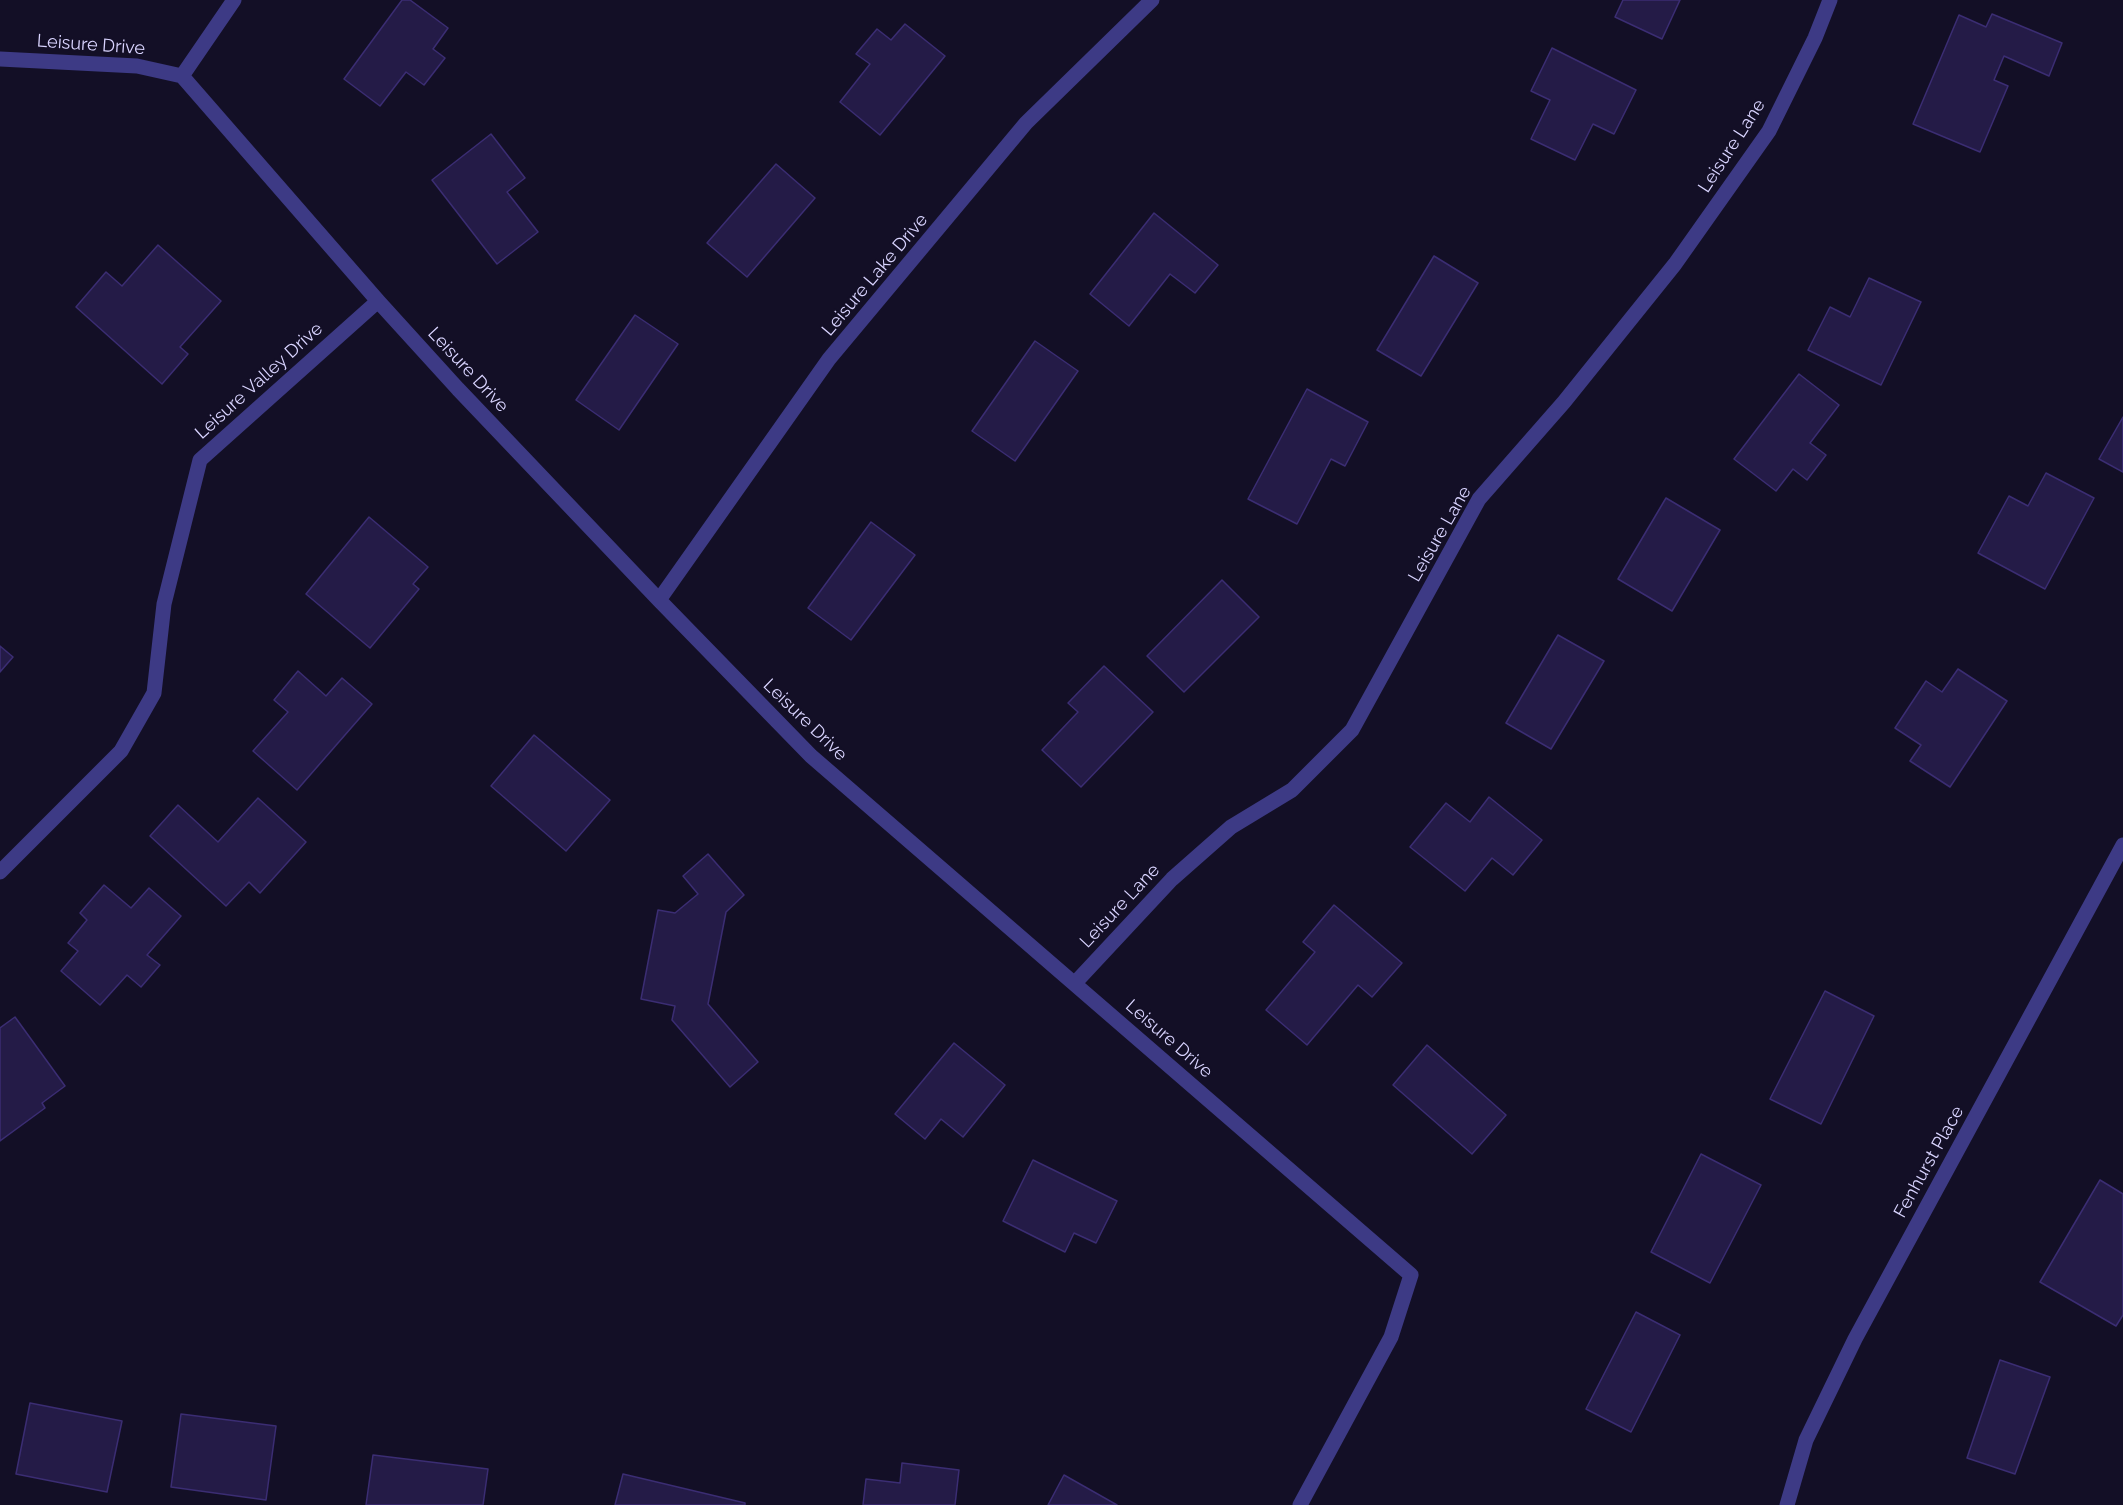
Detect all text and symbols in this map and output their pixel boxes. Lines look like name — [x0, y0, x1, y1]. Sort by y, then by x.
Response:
street label: Leisure Drive — [36, 30, 146, 60]
street label: Leisure Lane — [1694, 95, 1770, 197]
street label: Leisure Lake Drive — [818, 210, 932, 340]
street label: Leisure Valley Drive — [191, 318, 327, 444]
street label: Leisure Drive — [423, 323, 513, 417]
street label: Leisure Lane — [1404, 482, 1476, 586]
street label: Leisure Drive — [759, 675, 851, 765]
street label: Leisure Lane — [1076, 860, 1164, 952]
street label: Leisure Drive — [1121, 995, 1217, 1083]
street label: Fenhurst Place — [1889, 1102, 1969, 1222]

